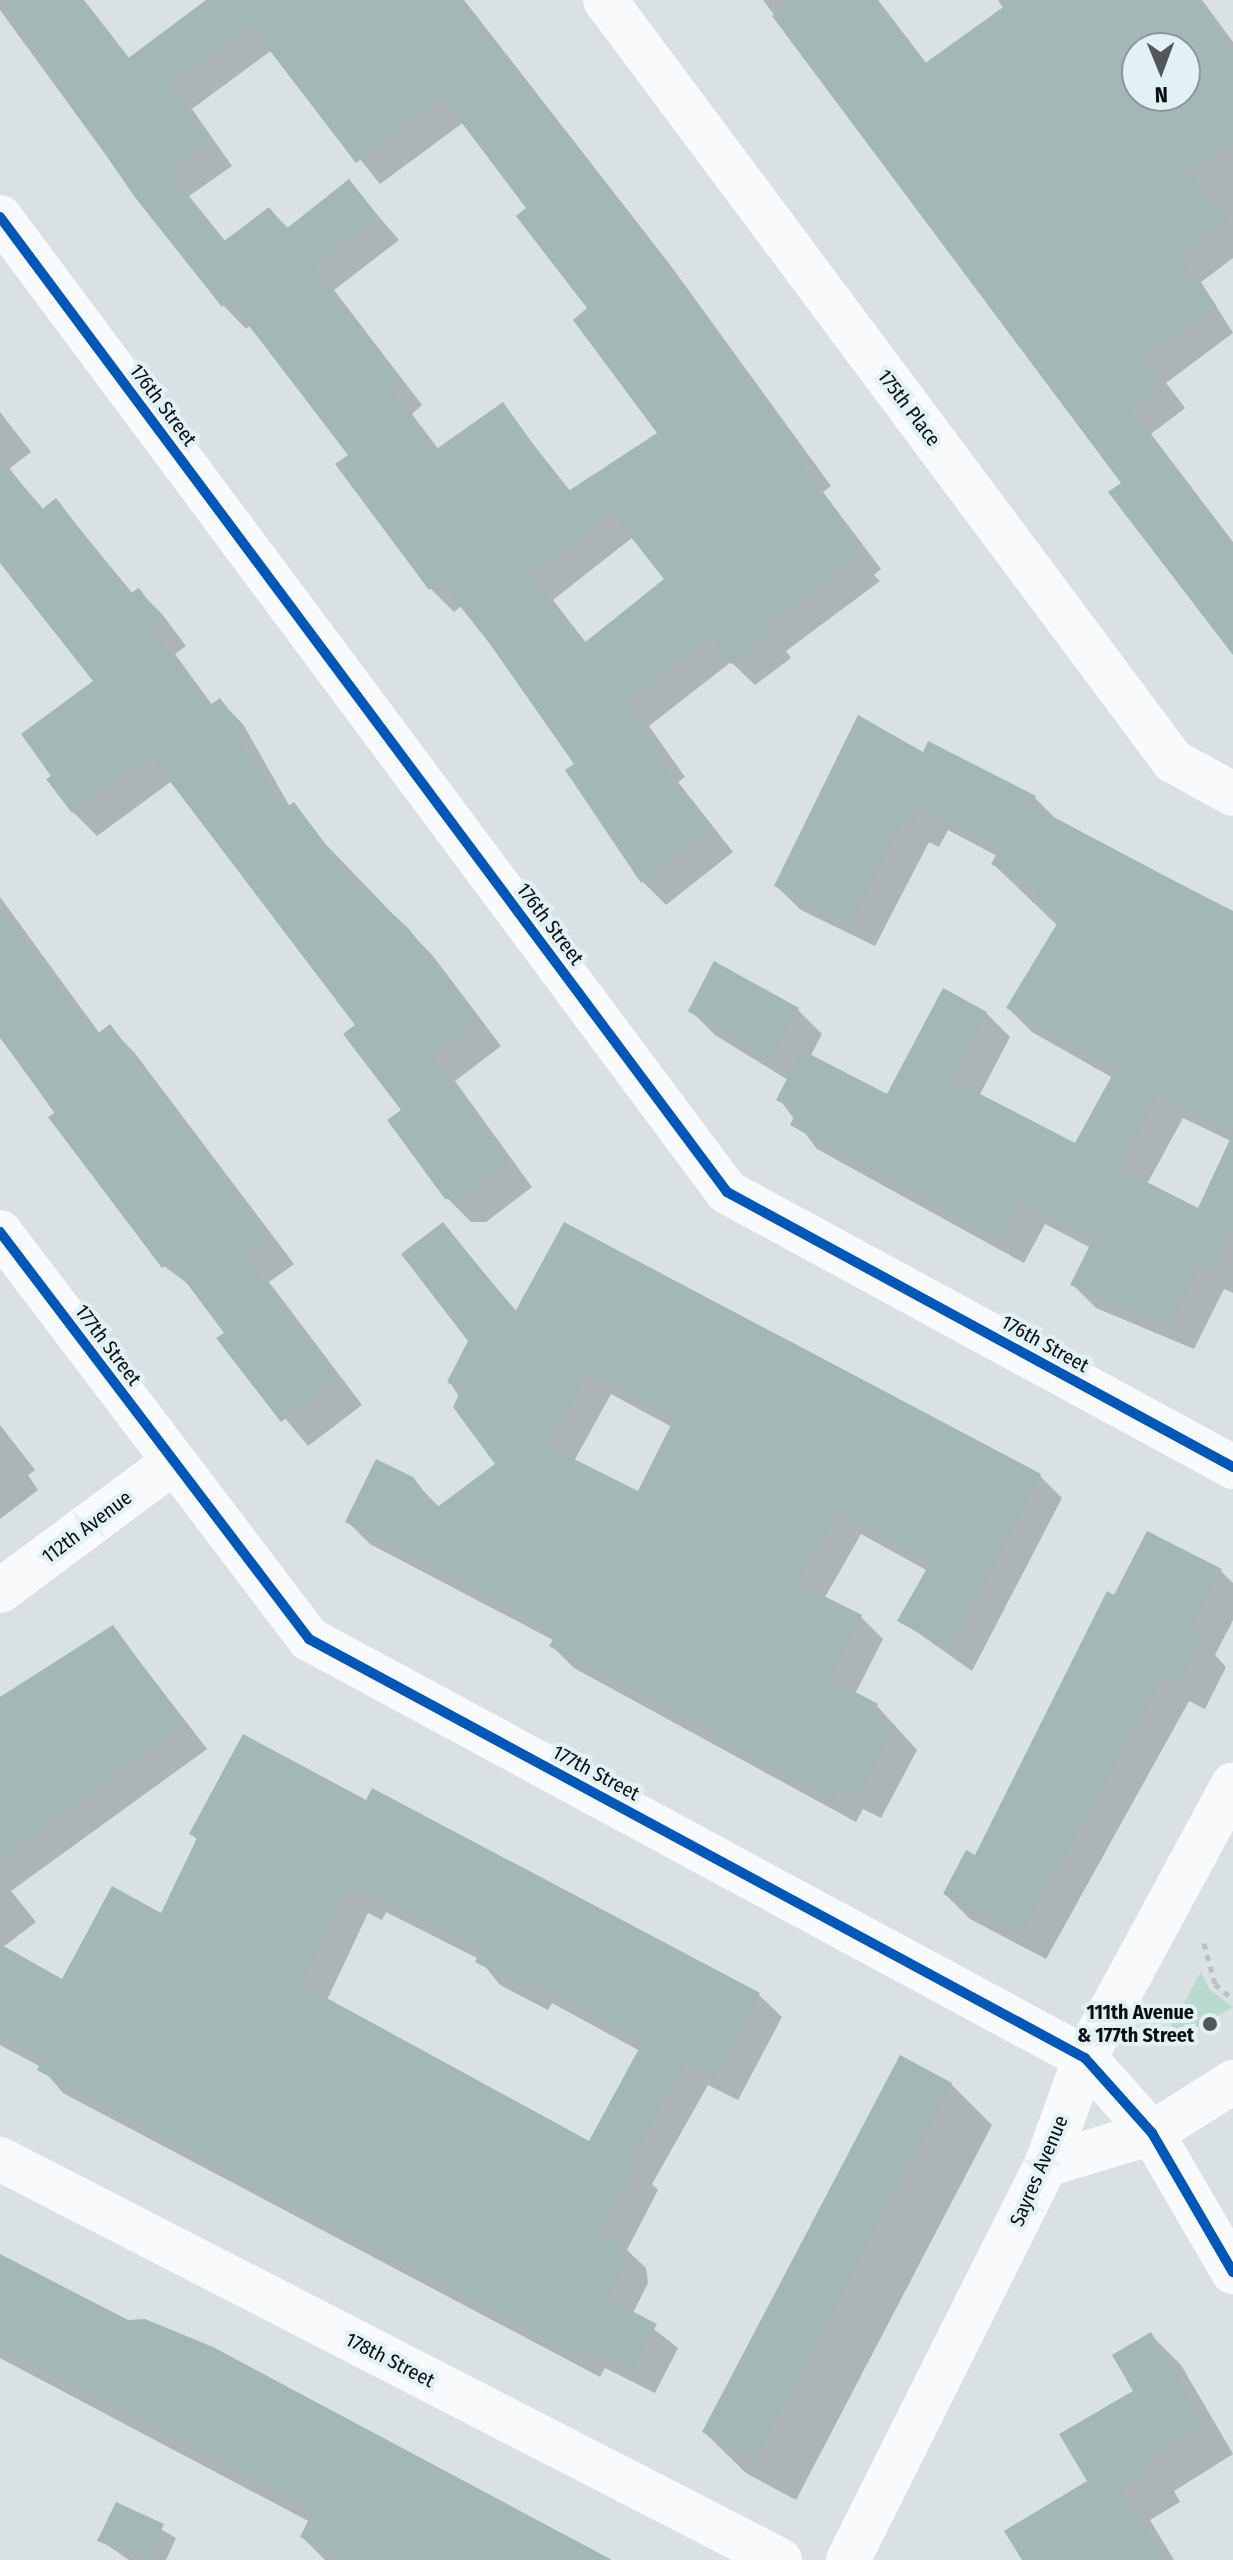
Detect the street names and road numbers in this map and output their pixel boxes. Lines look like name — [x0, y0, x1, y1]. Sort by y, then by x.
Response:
street label: 176th Street — [124, 359, 202, 451]
street label: 175th Place — [872, 365, 946, 451]
street label: 176th Street — [511, 878, 589, 970]
street label: 177th Street — [70, 1300, 146, 1390]
street label: 176th Street — [997, 1310, 1093, 1378]
street label: 112th Avenue — [37, 1486, 137, 1568]
street label: 177th Street — [548, 1740, 644, 1806]
street label: Sayres Avenue — [1005, 2112, 1073, 2230]
street label: 178th Street — [342, 2327, 438, 2393]

